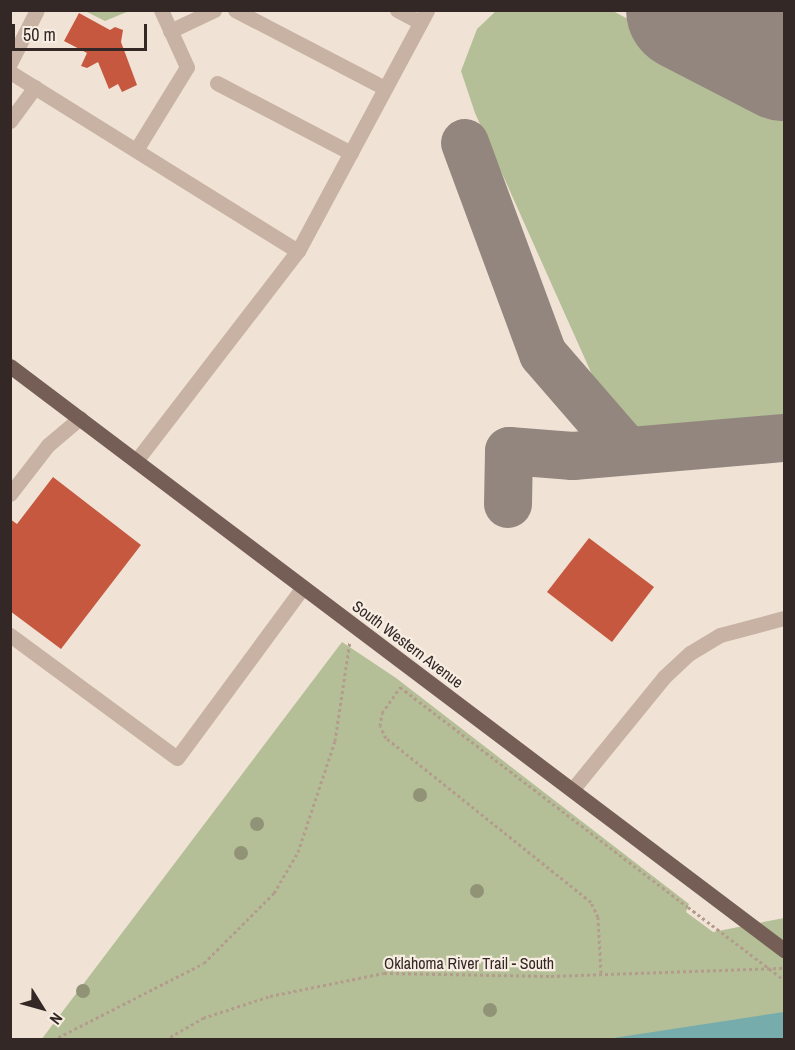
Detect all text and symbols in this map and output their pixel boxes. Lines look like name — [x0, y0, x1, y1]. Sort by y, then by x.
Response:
scale bar — [15, 12, 150, 50]
text: 50 m — [23, 22, 56, 47]
street label: South Western Avenue — [349, 596, 467, 692]
street label: Oklahoma River Trail - South — [384, 953, 554, 973]
north arrow — [12, 978, 72, 1038]
text: N — [45, 1008, 68, 1029]

